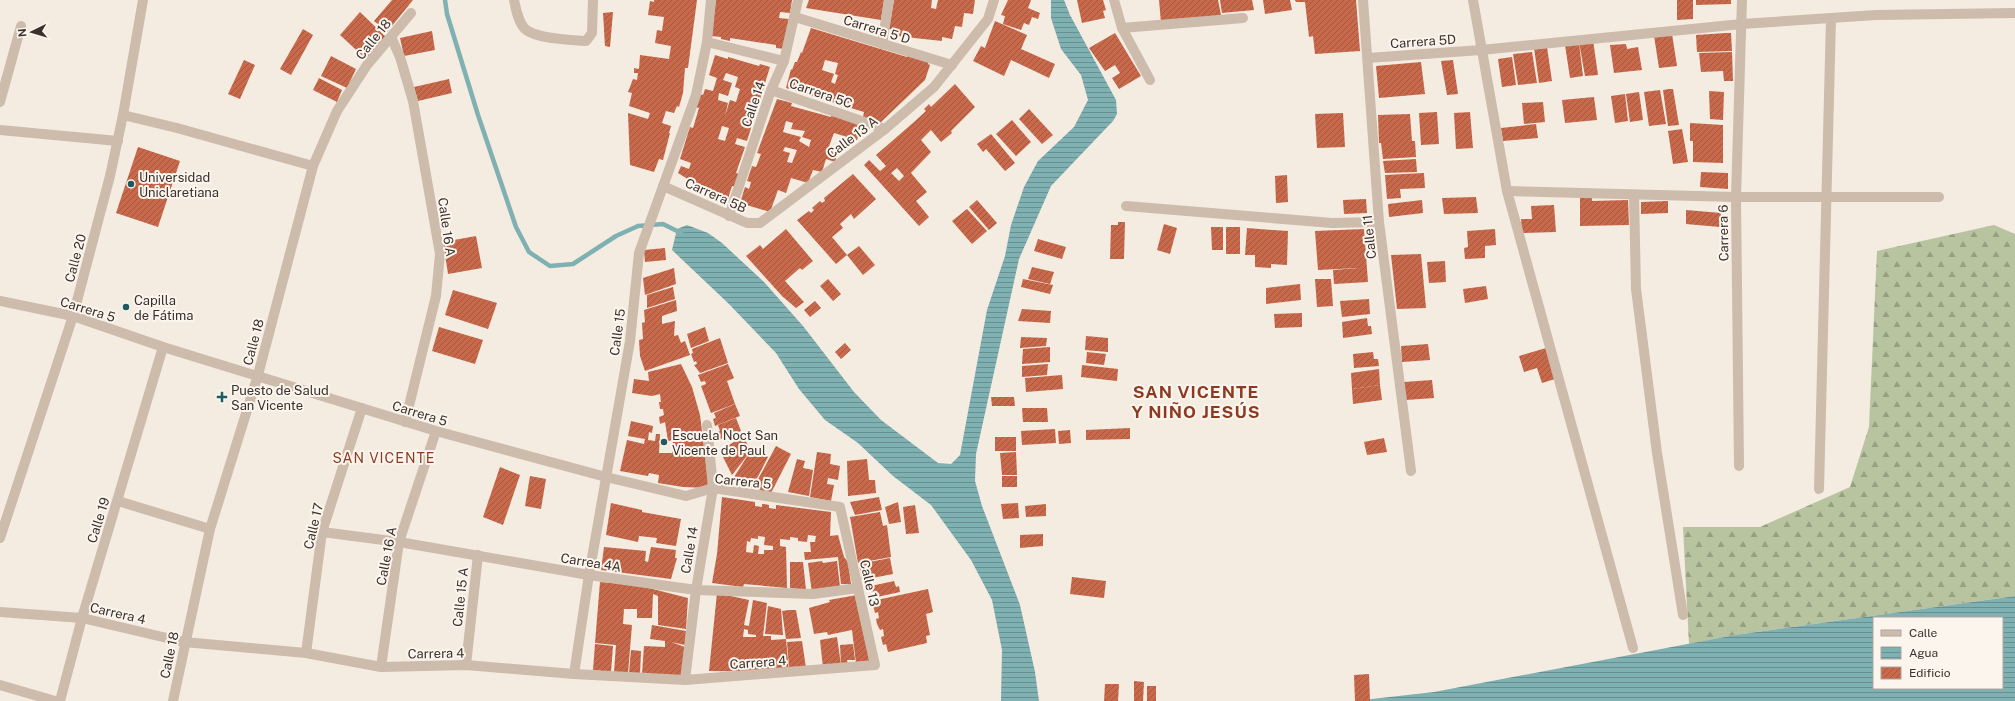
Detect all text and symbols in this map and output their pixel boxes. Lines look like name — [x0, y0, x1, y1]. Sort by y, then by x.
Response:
north arrow — [12, 12, 52, 52]
street label: Carrera 5 D — [842, 12, 912, 47]
street label: Calle 18 — [353, 16, 394, 63]
text: N — [16, 28, 28, 38]
street label: Carrera 5D — [1390, 32, 1456, 51]
street label: Carrera 5C — [787, 76, 855, 111]
street label: Calle 14 — [739, 79, 768, 129]
street label: Calle 13 A — [824, 113, 881, 161]
place label: Universidad Uniclaretiana — [139, 170, 219, 200]
street label: Carrera 5B — [683, 175, 749, 216]
marker: Universidad Uniclaretiana — [126, 179, 136, 189]
street label: Calle 16 A — [435, 197, 458, 258]
street label: Carrera 6 — [1716, 204, 1731, 262]
street label: Calle 11 — [1360, 214, 1379, 260]
street label: Calle 20 — [62, 232, 89, 284]
place label: Capilla de Fátima — [134, 293, 193, 323]
street label: Carrera 5 — [58, 294, 117, 325]
marker: Capilla de Fátima — [121, 302, 131, 312]
street label: Calle 15 — [607, 308, 628, 357]
street label: Calle 18 — [240, 317, 267, 367]
district label: SAN VICENTE Y NIÑO JESÚS — [1132, 382, 1260, 422]
place label: Puesto de Salud San Vicente — [231, 383, 329, 413]
marker: Puesto de Salud San Vicente — [216, 391, 228, 403]
street label: Carrera 5 — [390, 398, 449, 429]
place label: Escuela Noct San Vicente de Paul — [672, 428, 778, 458]
marker: Escuela Noct San Vicente de Paul — [659, 437, 669, 447]
district label: SAN VICENTE — [332, 450, 436, 466]
street label: Carrera 5 — [714, 471, 772, 492]
street label: Calle 19 — [84, 495, 113, 545]
street label: Calle 17 — [301, 501, 326, 551]
street label: Calle 16 A — [373, 525, 400, 587]
street label: Calle 14 — [678, 525, 701, 575]
street label: Carrea 4A — [560, 550, 622, 575]
street label: Calle 13 — [857, 558, 882, 608]
street label: Calle 15 A — [450, 567, 471, 628]
street label: Carrera 4 — [89, 600, 147, 627]
legend — [1873, 617, 2003, 689]
text: Calle — [1909, 626, 1938, 640]
street label: Calle 18 — [157, 630, 182, 680]
street label: Carrera 4 — [407, 646, 465, 661]
text: Agua — [1909, 646, 1938, 660]
street label: Carrera 4 — [729, 653, 787, 672]
text: Edificio — [1909, 666, 1951, 680]

